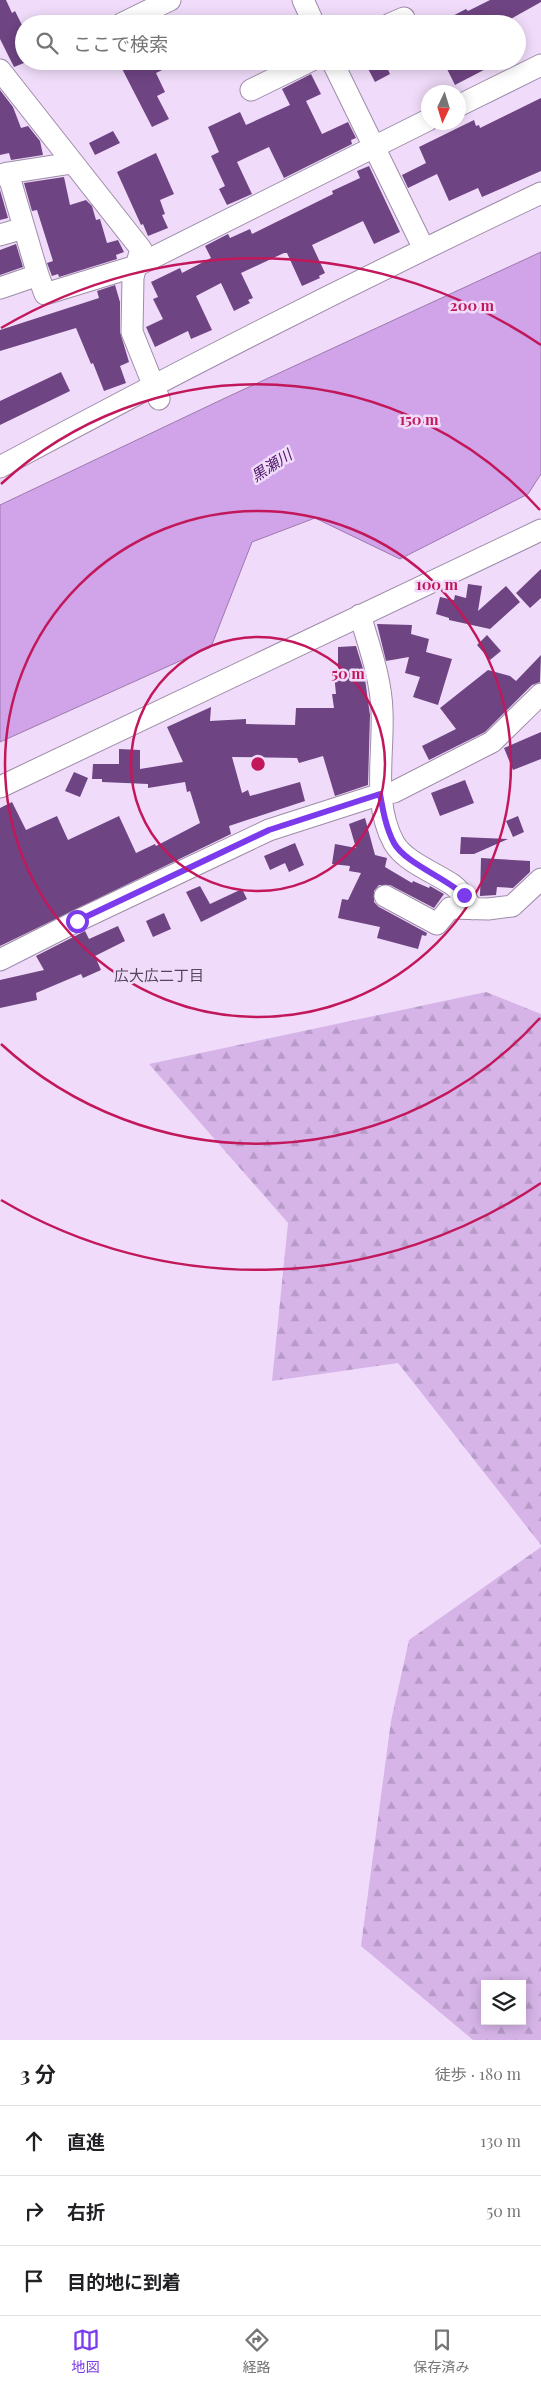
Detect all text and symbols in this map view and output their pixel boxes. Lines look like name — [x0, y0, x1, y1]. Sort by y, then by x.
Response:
search box — [15, 15, 526, 70]
icon: search — [33, 29, 61, 57]
text: ここで検索 — [73, 30, 168, 56]
north arrow — [421, 85, 466, 130]
text: 200 m — [450, 295, 495, 315]
text: 150 m — [399, 409, 439, 429]
water label: 黒瀬川 — [247, 443, 297, 486]
text: 100 m — [416, 574, 459, 594]
text: 50 m — [331, 663, 365, 683]
centre of rings — [249, 755, 267, 773]
route end — [453, 884, 476, 907]
route start — [66, 910, 89, 933]
district label: 広大広二丁目 — [114, 965, 204, 985]
map controls — [481, 1980, 526, 2025]
button: layers — [481, 1980, 526, 2025]
text: 3 分 — [20, 2059, 56, 2087]
text: 徒歩 · 180 m — [435, 2063, 521, 2084]
icon: ahead — [20, 2127, 48, 2155]
text: 直進 — [67, 2128, 105, 2154]
text: 130 m — [480, 2130, 521, 2151]
icon: right — [20, 2197, 48, 2225]
text: 右折 — [67, 2198, 105, 2224]
text: 50 m — [487, 2200, 521, 2221]
icon: arrive — [20, 2267, 48, 2295]
text: 目的地に到着 — [67, 2268, 181, 2294]
tab: 地図 — [72, 2326, 100, 2376]
tab: 経路 — [243, 2326, 271, 2376]
tab: 保存済み — [414, 2326, 470, 2376]

